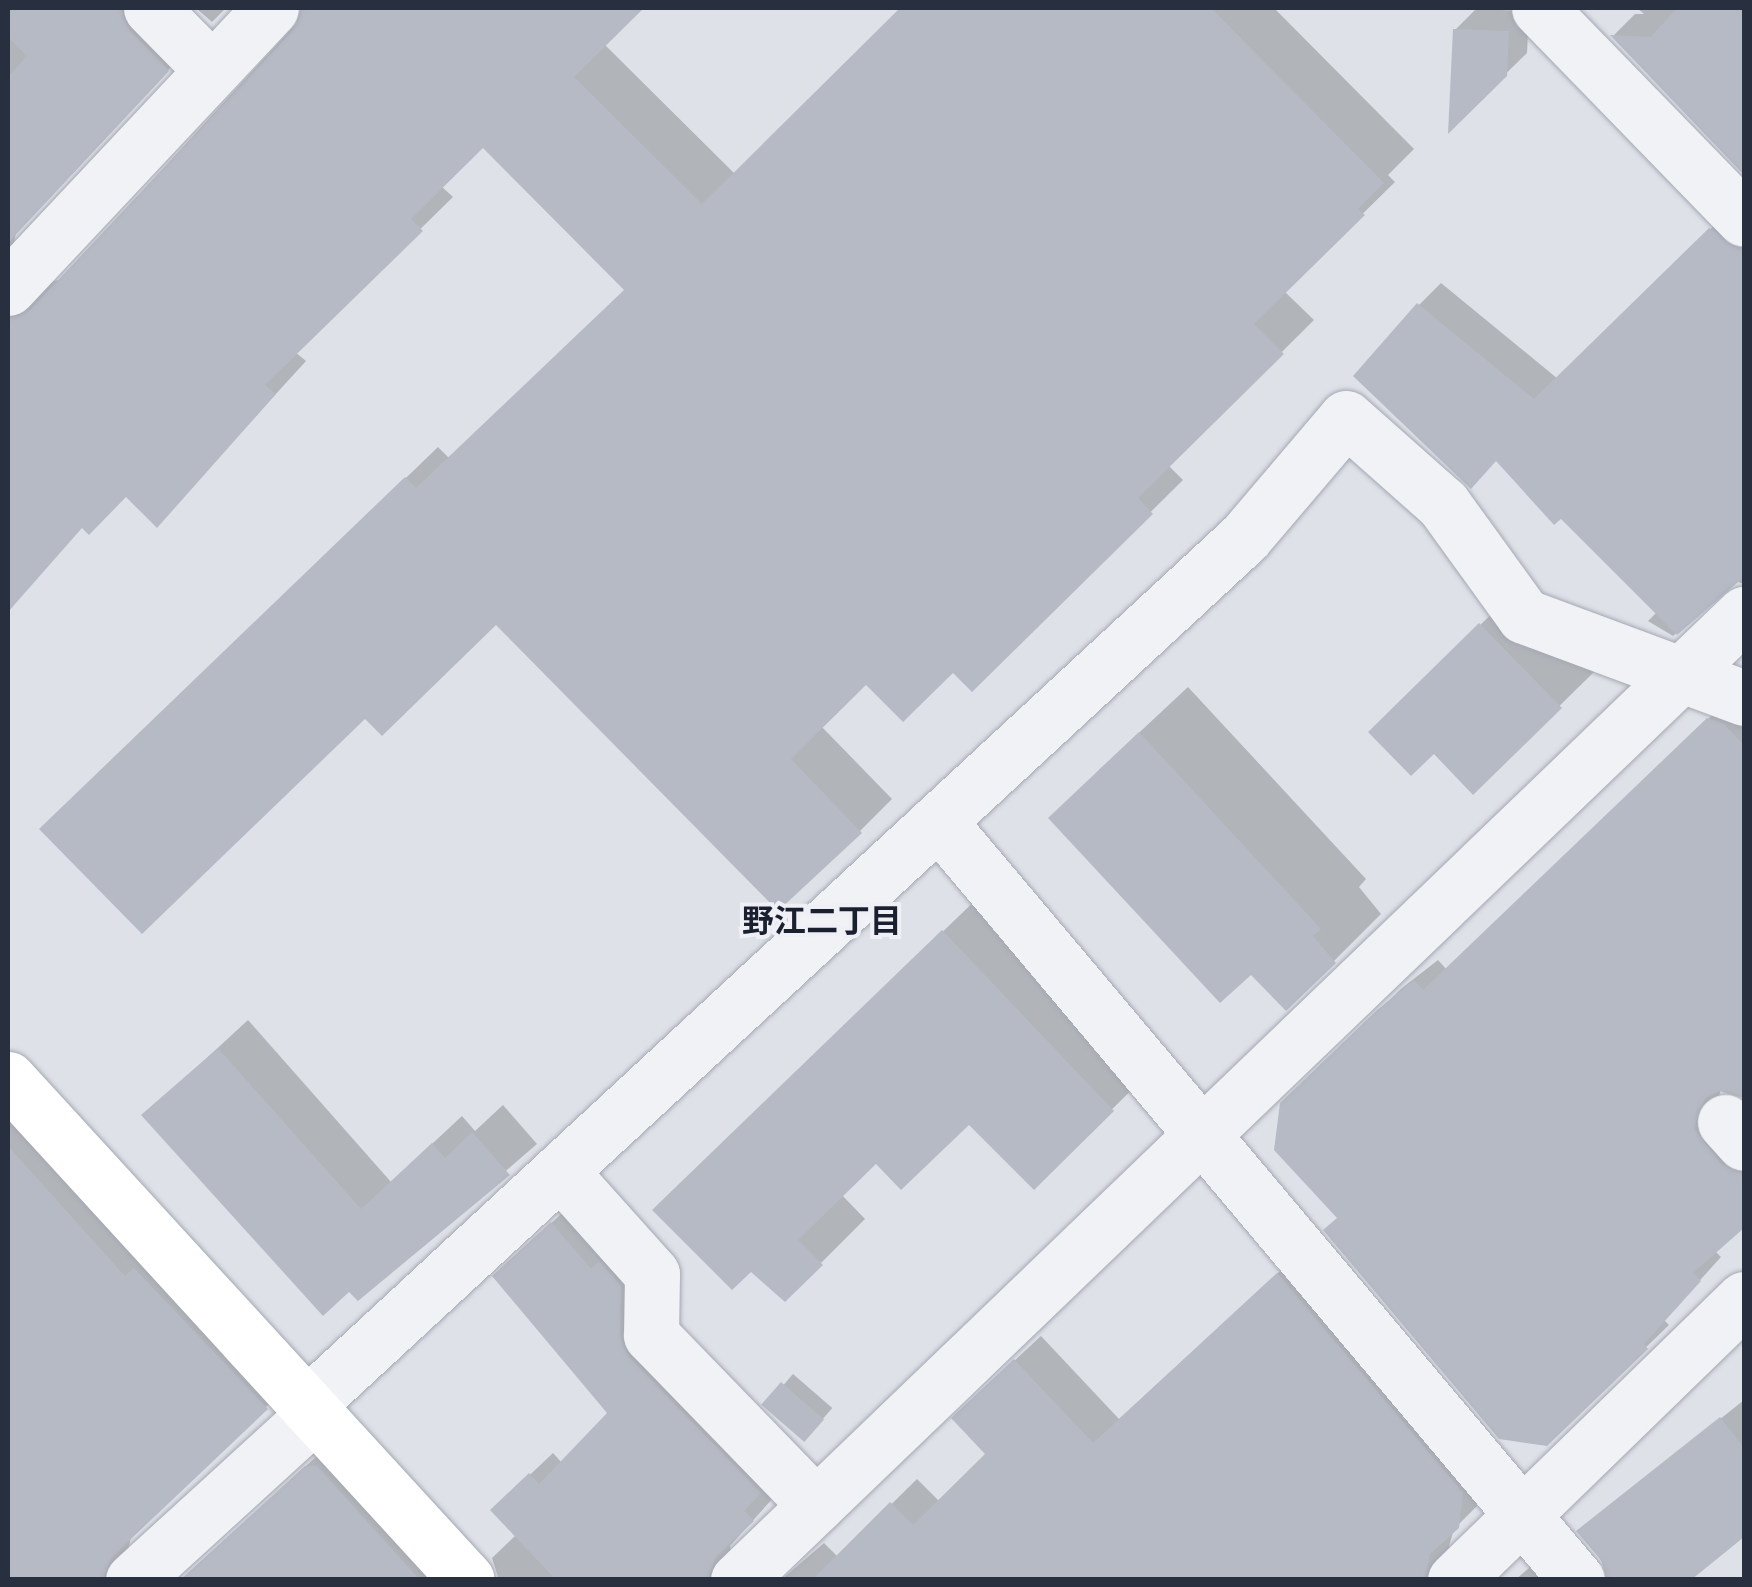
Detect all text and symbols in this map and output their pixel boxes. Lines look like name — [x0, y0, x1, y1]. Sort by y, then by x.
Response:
district label: 野江二丁目 — [742, 902, 902, 940]

